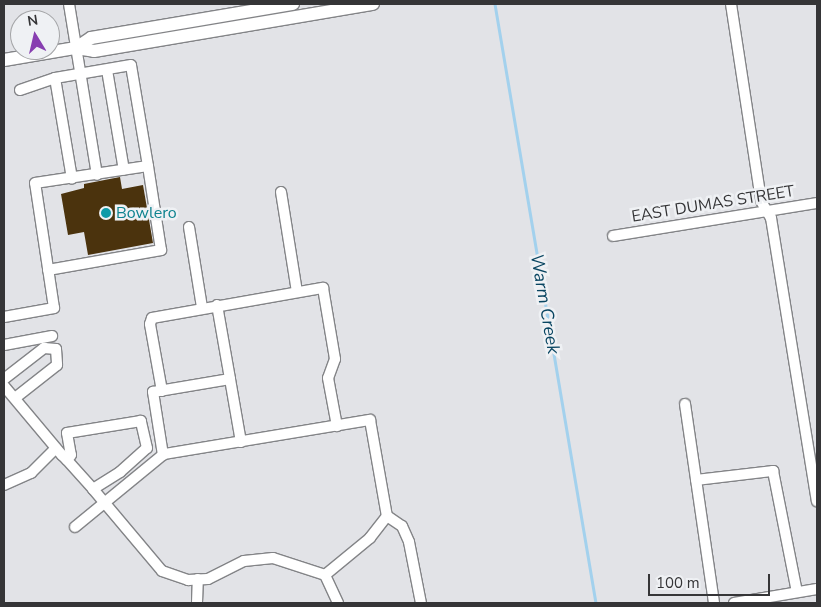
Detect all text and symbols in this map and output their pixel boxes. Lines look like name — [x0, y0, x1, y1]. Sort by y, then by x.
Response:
north arrow — [10, 10, 60, 60]
text: N — [26, 10, 39, 31]
street label: EAST DUMAS STREET — [630, 182, 796, 226]
place label: Bowlero — [116, 203, 177, 223]
marker: Bowlero — [100, 207, 112, 219]
water label: Warm Creek — [526, 252, 564, 356]
scale bar — [651, 564, 774, 596]
text: 100 m — [656, 573, 700, 593]

